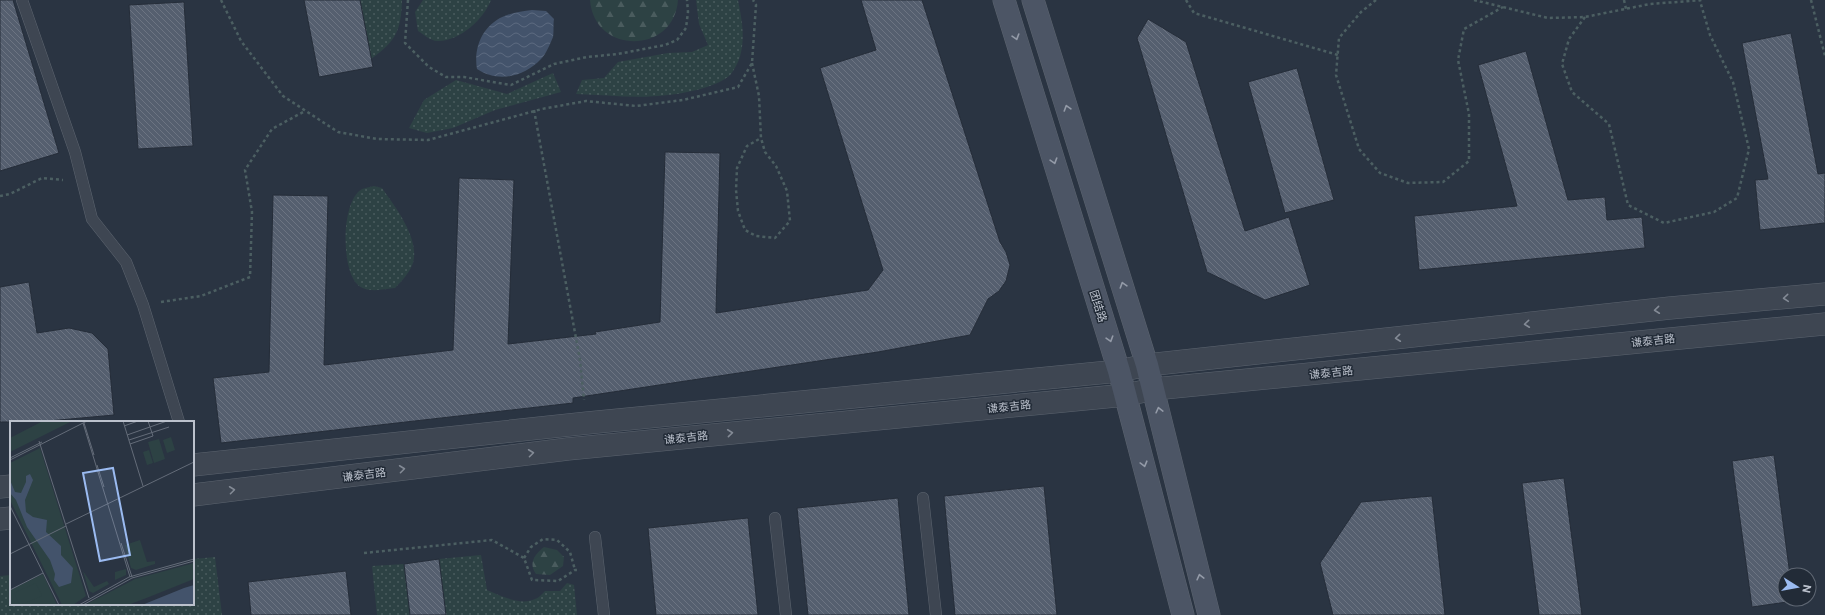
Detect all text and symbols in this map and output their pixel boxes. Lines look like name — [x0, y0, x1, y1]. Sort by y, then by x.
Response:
one-way arrow — [1011, 34, 1019, 41]
one-way arrow — [1063, 104, 1072, 111]
one-way arrow — [1049, 158, 1058, 165]
one-way arrow — [1119, 282, 1128, 289]
street label: 团结路 — [1088, 288, 1110, 324]
one-way arrow — [1783, 293, 1789, 302]
one-way arrow — [1654, 305, 1660, 314]
one-way arrow — [1524, 319, 1531, 328]
street label: 谦泰吉路 — [1630, 331, 1676, 349]
one-way arrow — [1395, 333, 1401, 342]
one-way arrow — [1105, 335, 1113, 342]
street label: 谦泰吉路 — [1308, 363, 1354, 381]
street label: 谦泰吉路 — [986, 397, 1032, 415]
one-way arrow — [1155, 407, 1164, 414]
inset map — [10, 421, 194, 605]
street label: 谦泰吉路 — [663, 428, 709, 446]
one-way arrow — [727, 429, 733, 438]
one-way arrow — [528, 449, 535, 458]
one-way arrow — [1139, 460, 1148, 467]
street label: 谦泰吉路 — [341, 465, 387, 483]
one-way arrow — [399, 465, 405, 474]
one-way arrow — [229, 486, 235, 495]
north arrow — [1777, 567, 1817, 607]
one-way arrow — [1196, 574, 1204, 580]
text: N — [1800, 584, 1814, 594]

